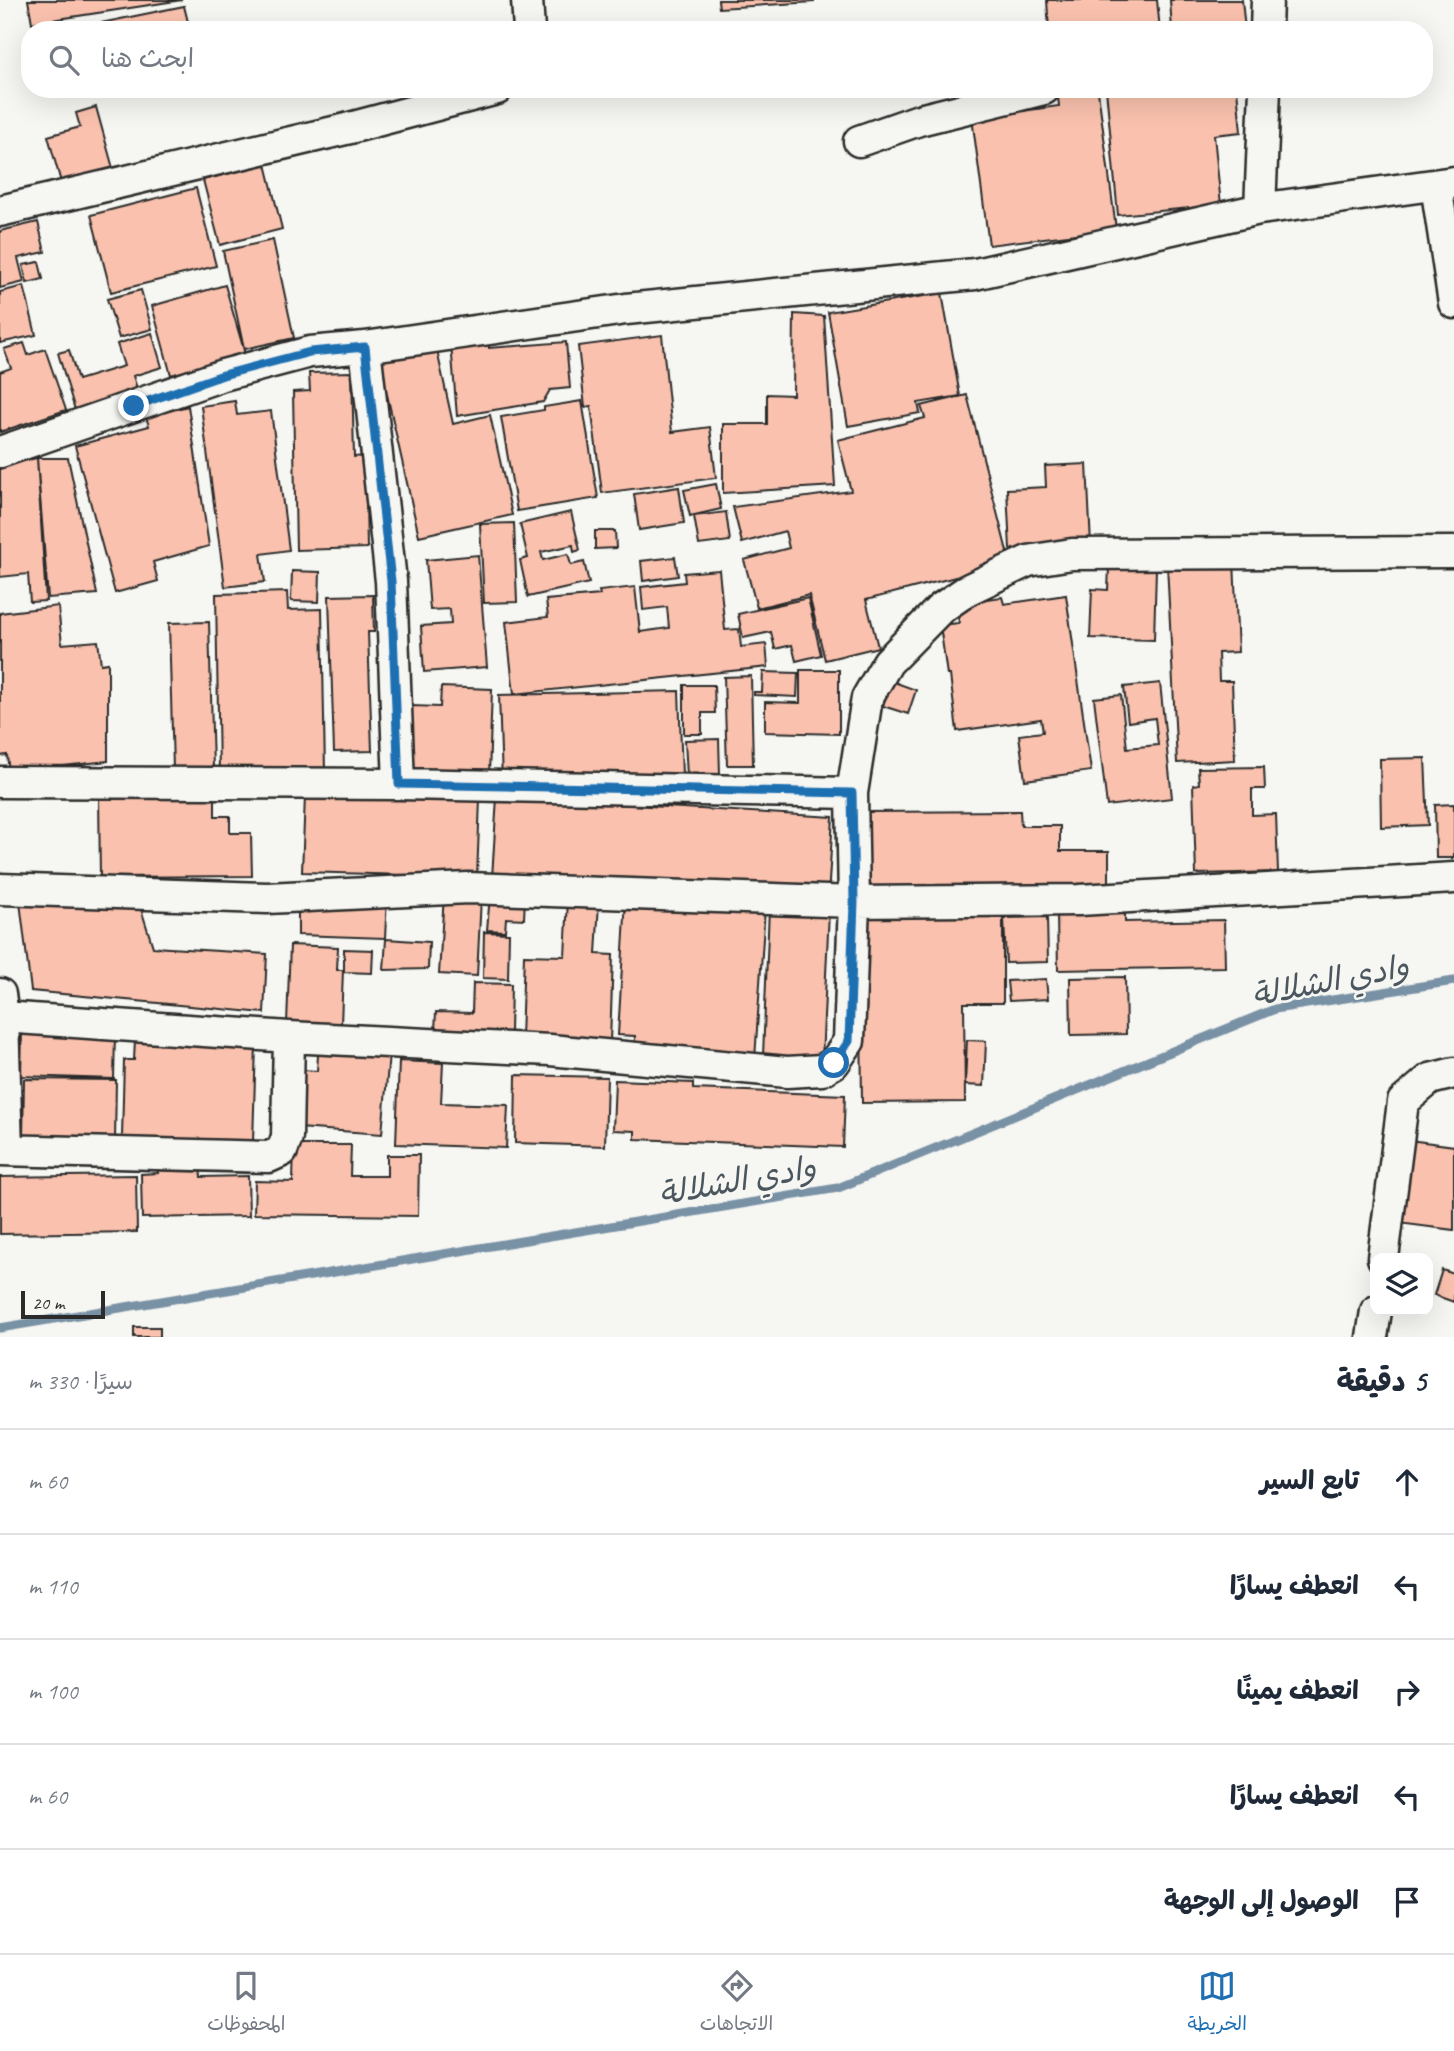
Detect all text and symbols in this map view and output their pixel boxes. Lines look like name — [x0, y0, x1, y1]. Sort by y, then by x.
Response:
search box — [21, 21, 1433, 98]
icon: search — [45, 41, 83, 79]
text: ابحث هنا — [101, 42, 194, 75]
route end — [118, 390, 149, 421]
water label: وادي الشلالة — [1248, 945, 1413, 1018]
route start — [818, 1047, 849, 1078]
water label: وادي الشلالة — [655, 1146, 819, 1216]
map controls — [1370, 1253, 1433, 1316]
button: layers — [1370, 1253, 1433, 1316]
scale bar — [21, 1288, 105, 1320]
text: 20 m — [32, 1291, 64, 1315]
text: 5 دقيقة — [1337, 1362, 1426, 1400]
text: سيرًا · 330 m — [28, 1367, 133, 1396]
icon: ahead — [1388, 1463, 1426, 1501]
text: تابع السير — [1260, 1464, 1359, 1497]
text: 60 m — [28, 1467, 67, 1496]
icon: left — [1388, 1568, 1426, 1606]
text: انعطف يسارًا — [1230, 1569, 1359, 1602]
text: 110 m — [28, 1572, 78, 1601]
icon: right — [1388, 1673, 1426, 1711]
text: انعطف يمينًا — [1237, 1674, 1359, 1707]
text: 100 m — [28, 1677, 78, 1706]
icon: left — [1388, 1778, 1426, 1816]
text: انعطف يسارًا — [1230, 1779, 1359, 1812]
text: 60 m — [28, 1782, 67, 1811]
icon: arrive — [1388, 1883, 1426, 1921]
text: الوصول إلى الوجهة — [1164, 1884, 1359, 1917]
tab: المحفوظات — [207, 1967, 285, 2040]
tab: الاتجاهات — [700, 1967, 773, 2040]
tab: الخريطة — [1188, 1967, 1247, 2040]

